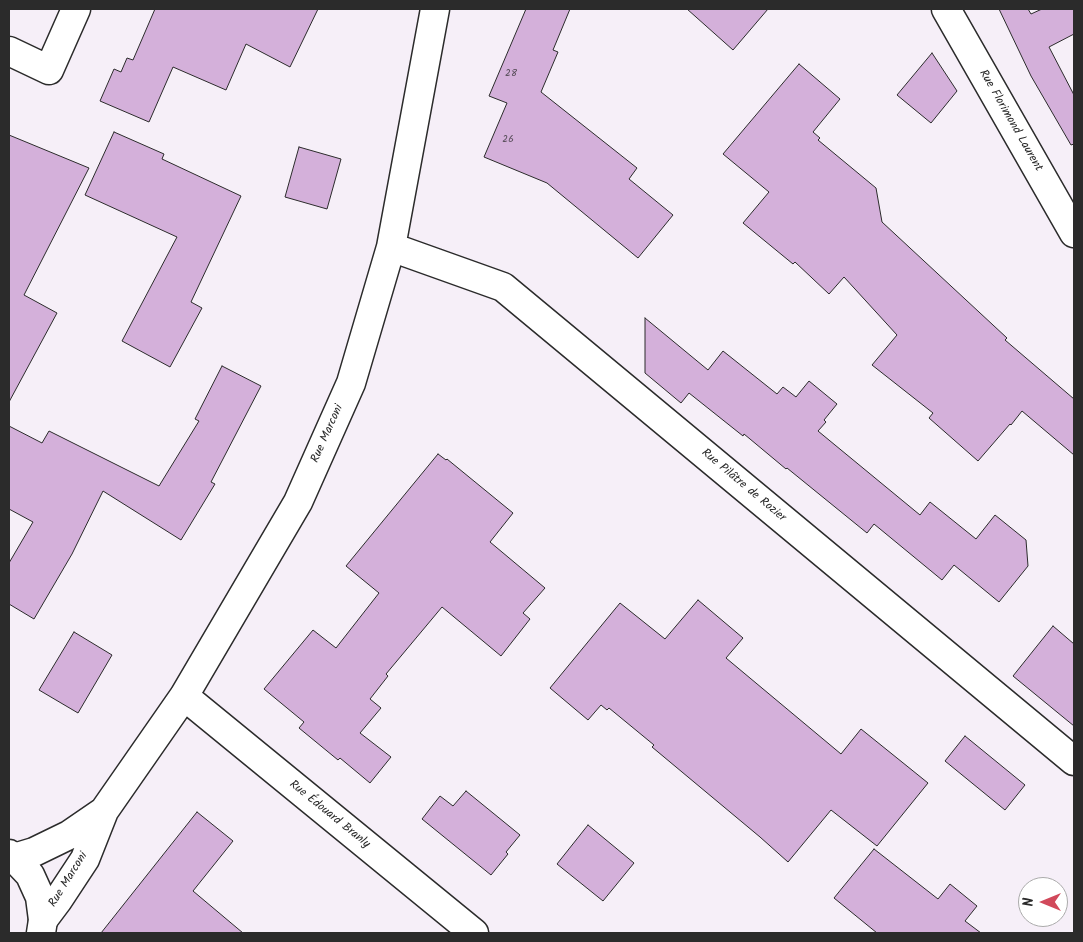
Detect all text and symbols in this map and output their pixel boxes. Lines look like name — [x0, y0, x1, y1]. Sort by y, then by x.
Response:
house number: 28 — [505, 68, 517, 80]
street label: Rue Florimond Laurent — [975, 68, 1045, 174]
house number: 26 — [502, 134, 514, 146]
street label: Rue Marconi — [309, 403, 347, 465]
street label: Rue Pilâtre de Rozier — [698, 446, 788, 526]
street label: Rue Édouard Branly — [286, 778, 372, 852]
street label: Rue Marconi — [46, 850, 92, 910]
north arrow — [1018, 877, 1068, 927]
text: N — [1018, 898, 1040, 906]

